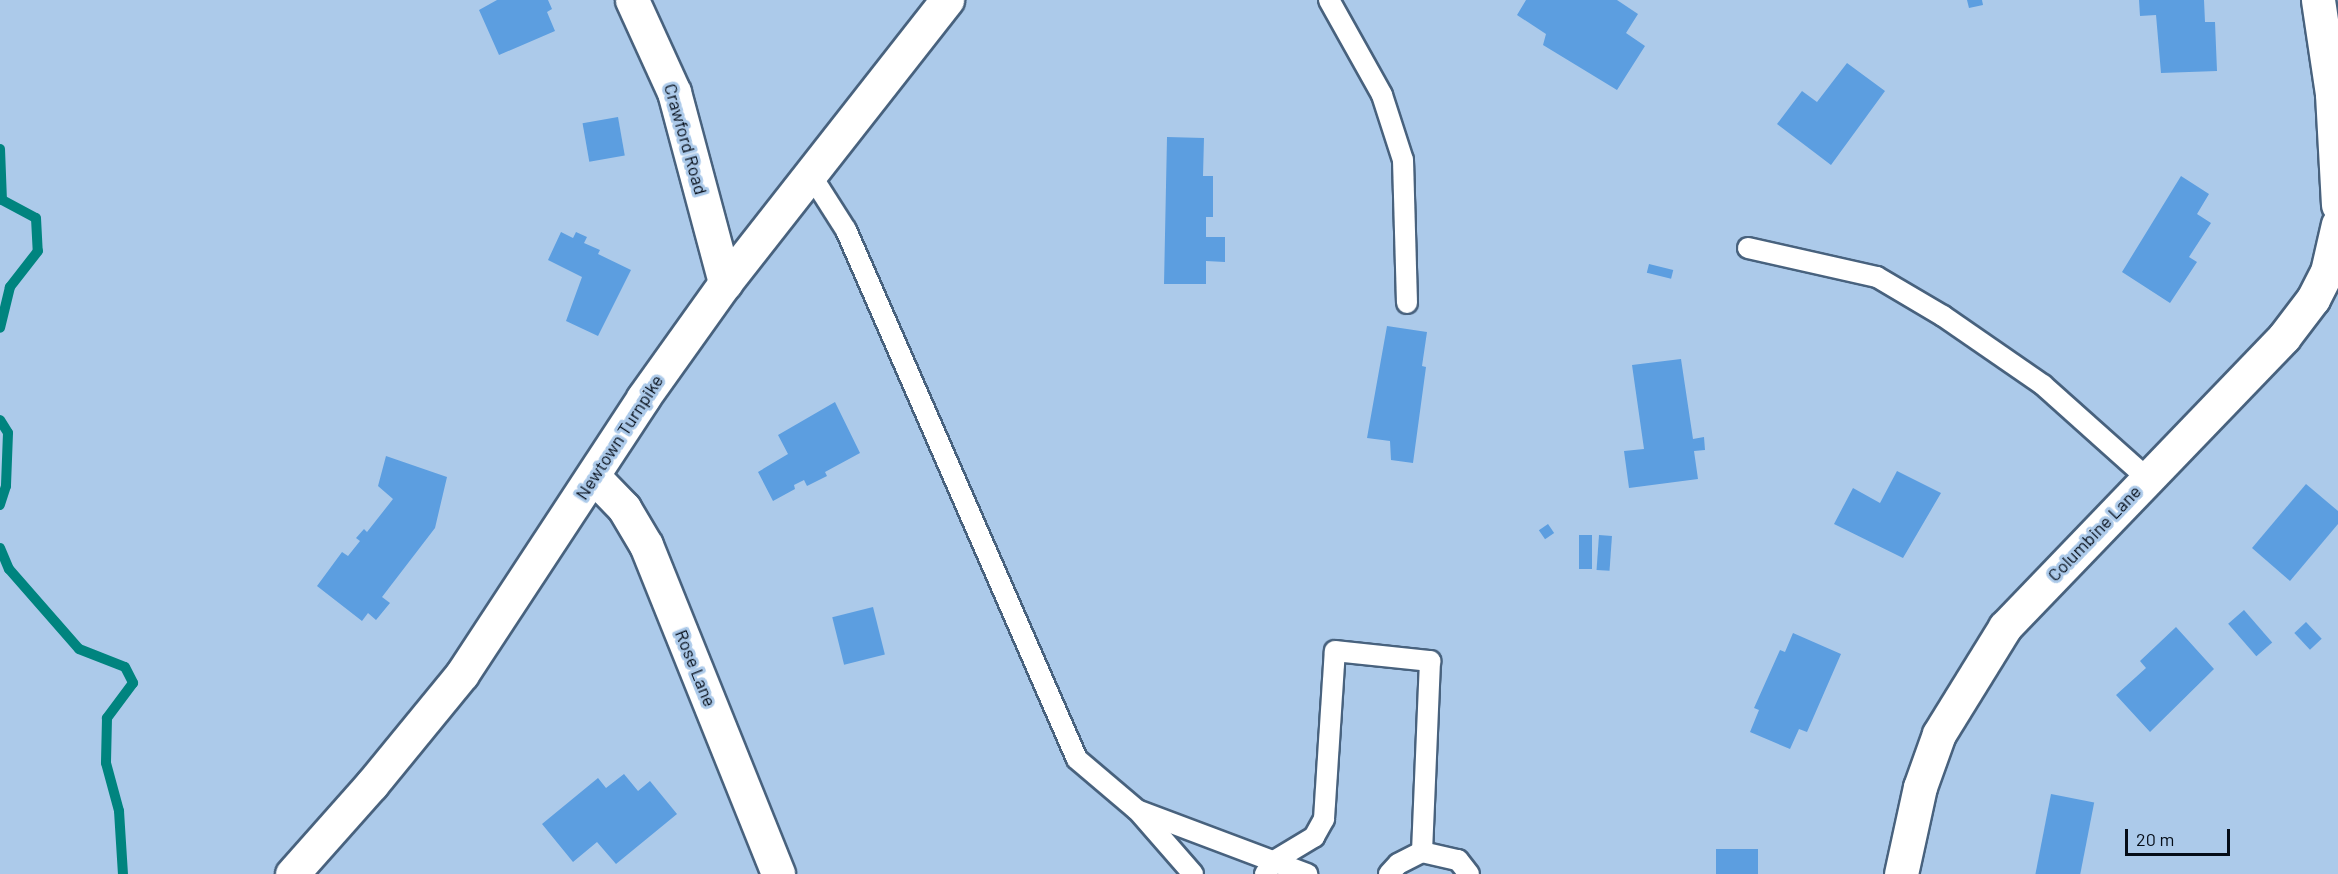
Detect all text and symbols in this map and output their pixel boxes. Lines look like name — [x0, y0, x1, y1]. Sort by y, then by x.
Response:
street label: Crawford Road — [660, 81, 712, 197]
street label: Newtown Turnpike — [571, 370, 667, 504]
street label: Columbine Lane — [2043, 480, 2145, 586]
street label: Rose Lane — [671, 626, 721, 710]
scale bar — [2128, 817, 2233, 855]
text: 20 m — [2136, 828, 2174, 850]

